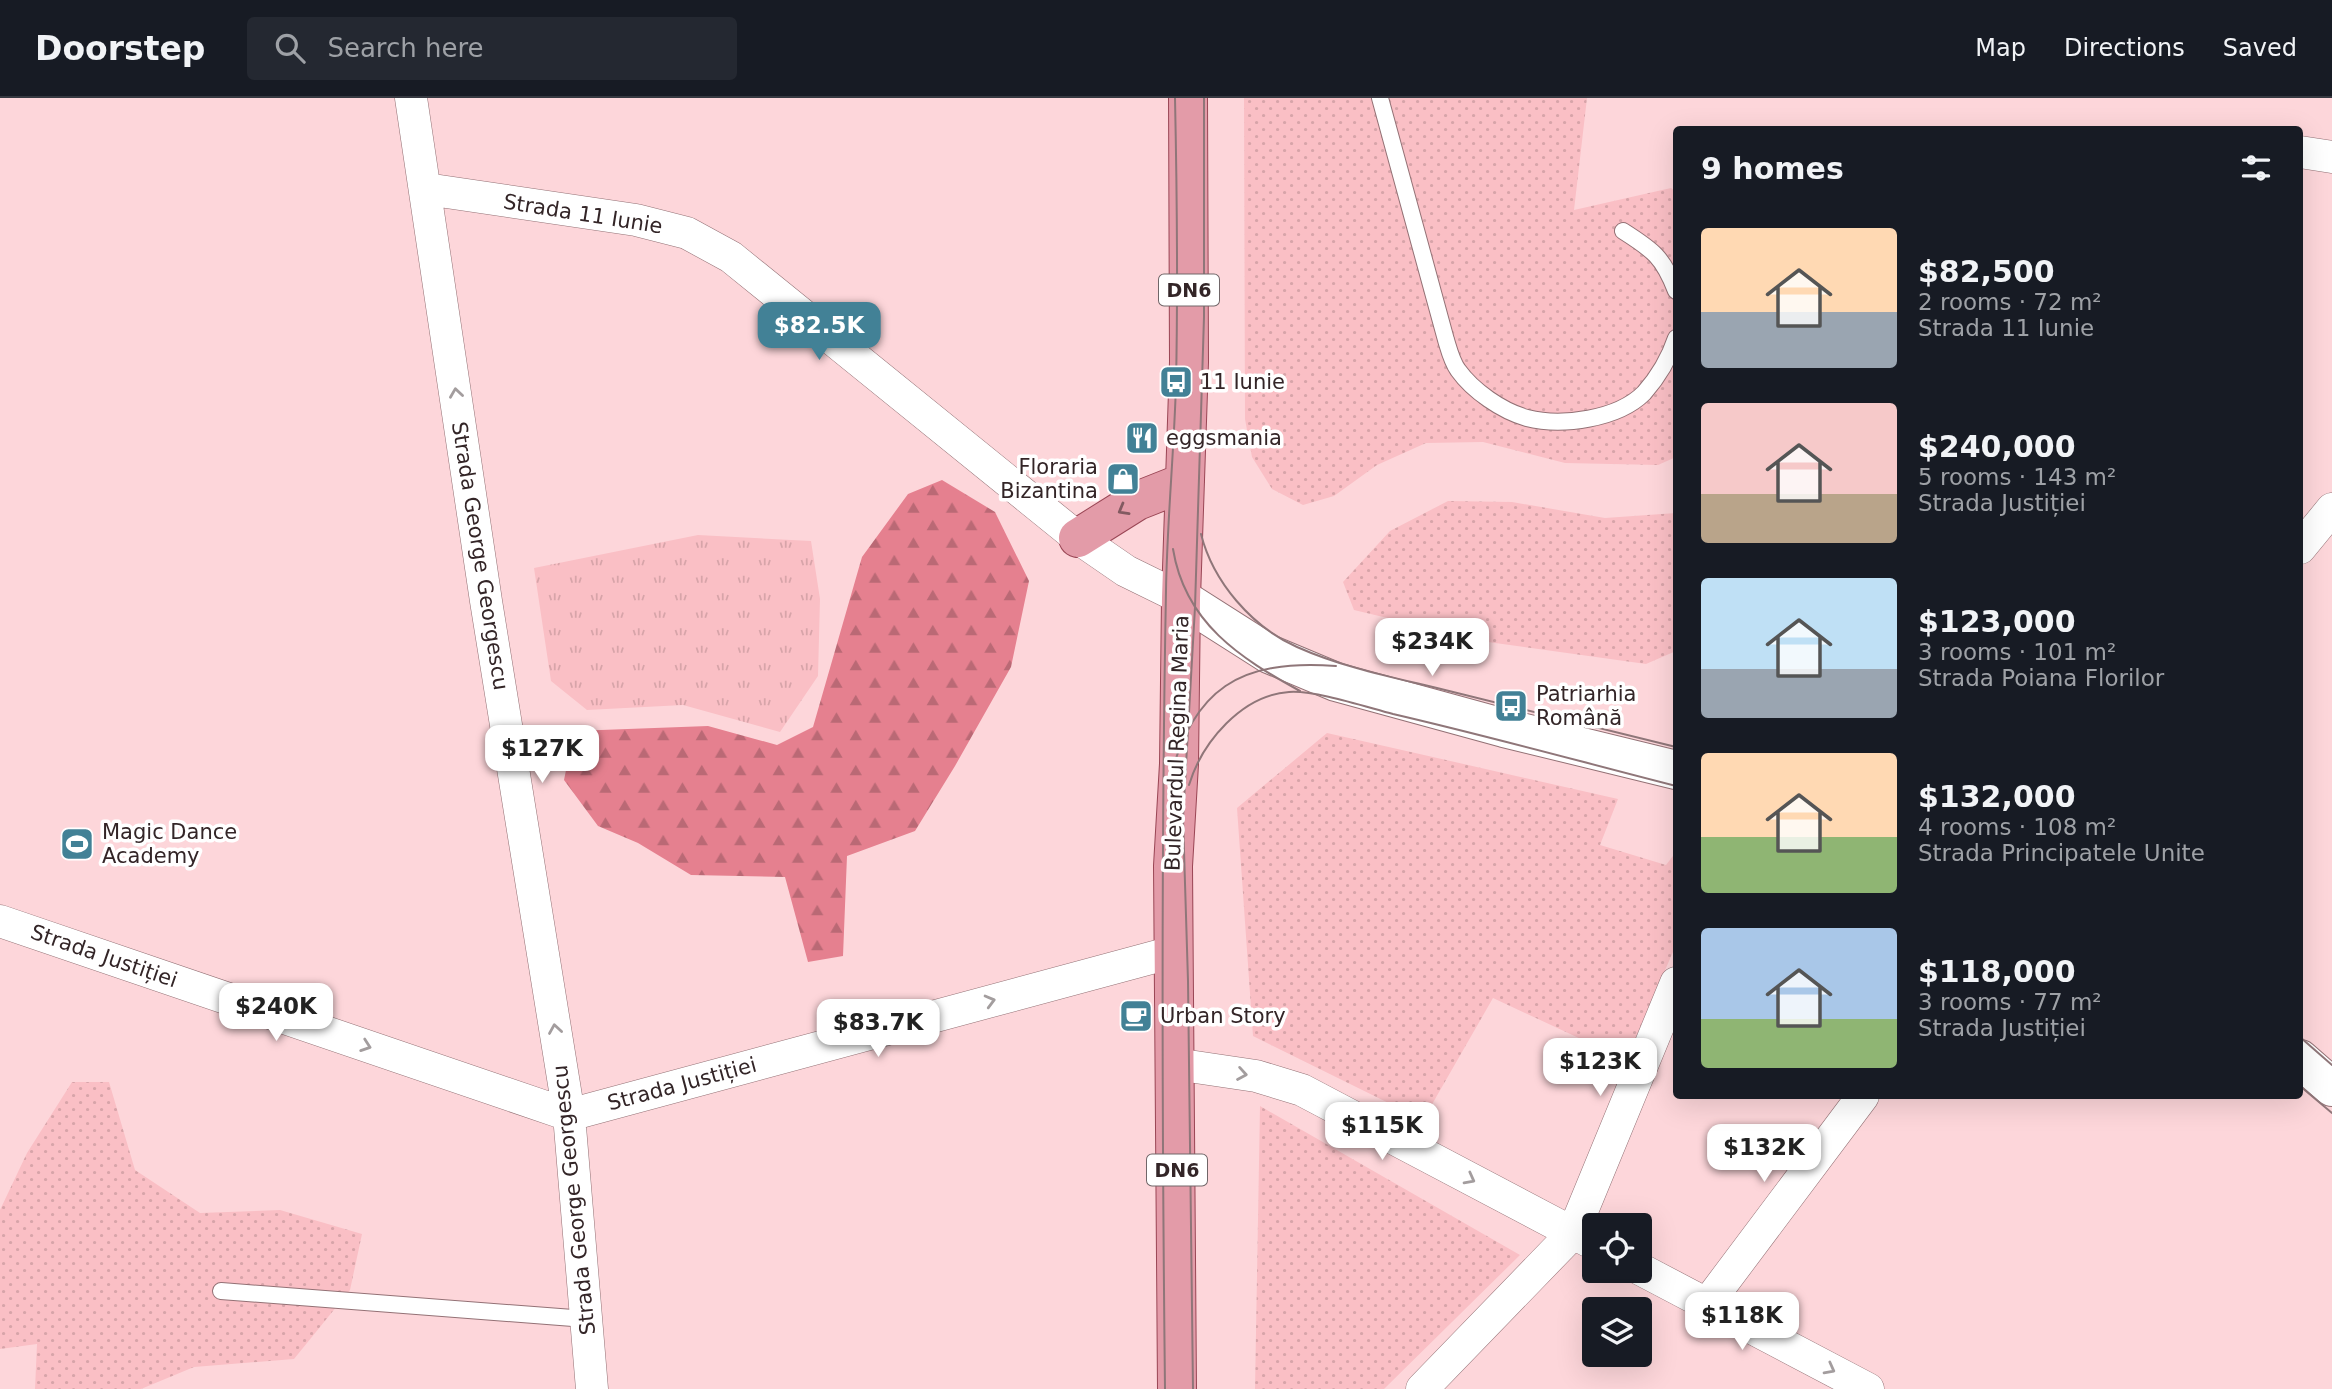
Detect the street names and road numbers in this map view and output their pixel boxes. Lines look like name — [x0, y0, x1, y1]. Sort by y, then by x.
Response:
street label: Strada 11 Iunie — [502, 190, 664, 238]
road number: DN6 — [1159, 274, 1219, 306]
street label: Strada George Georgescu — [447, 420, 513, 692]
street label: Bulevardul Regina Maria — [1161, 615, 1193, 871]
street label: Strada Justiției — [28, 920, 180, 992]
street label: Strada Justiției — [605, 1053, 759, 1115]
street label: Strada George Georgescu — [548, 1064, 600, 1336]
road number: DN6 — [1147, 1154, 1207, 1186]

